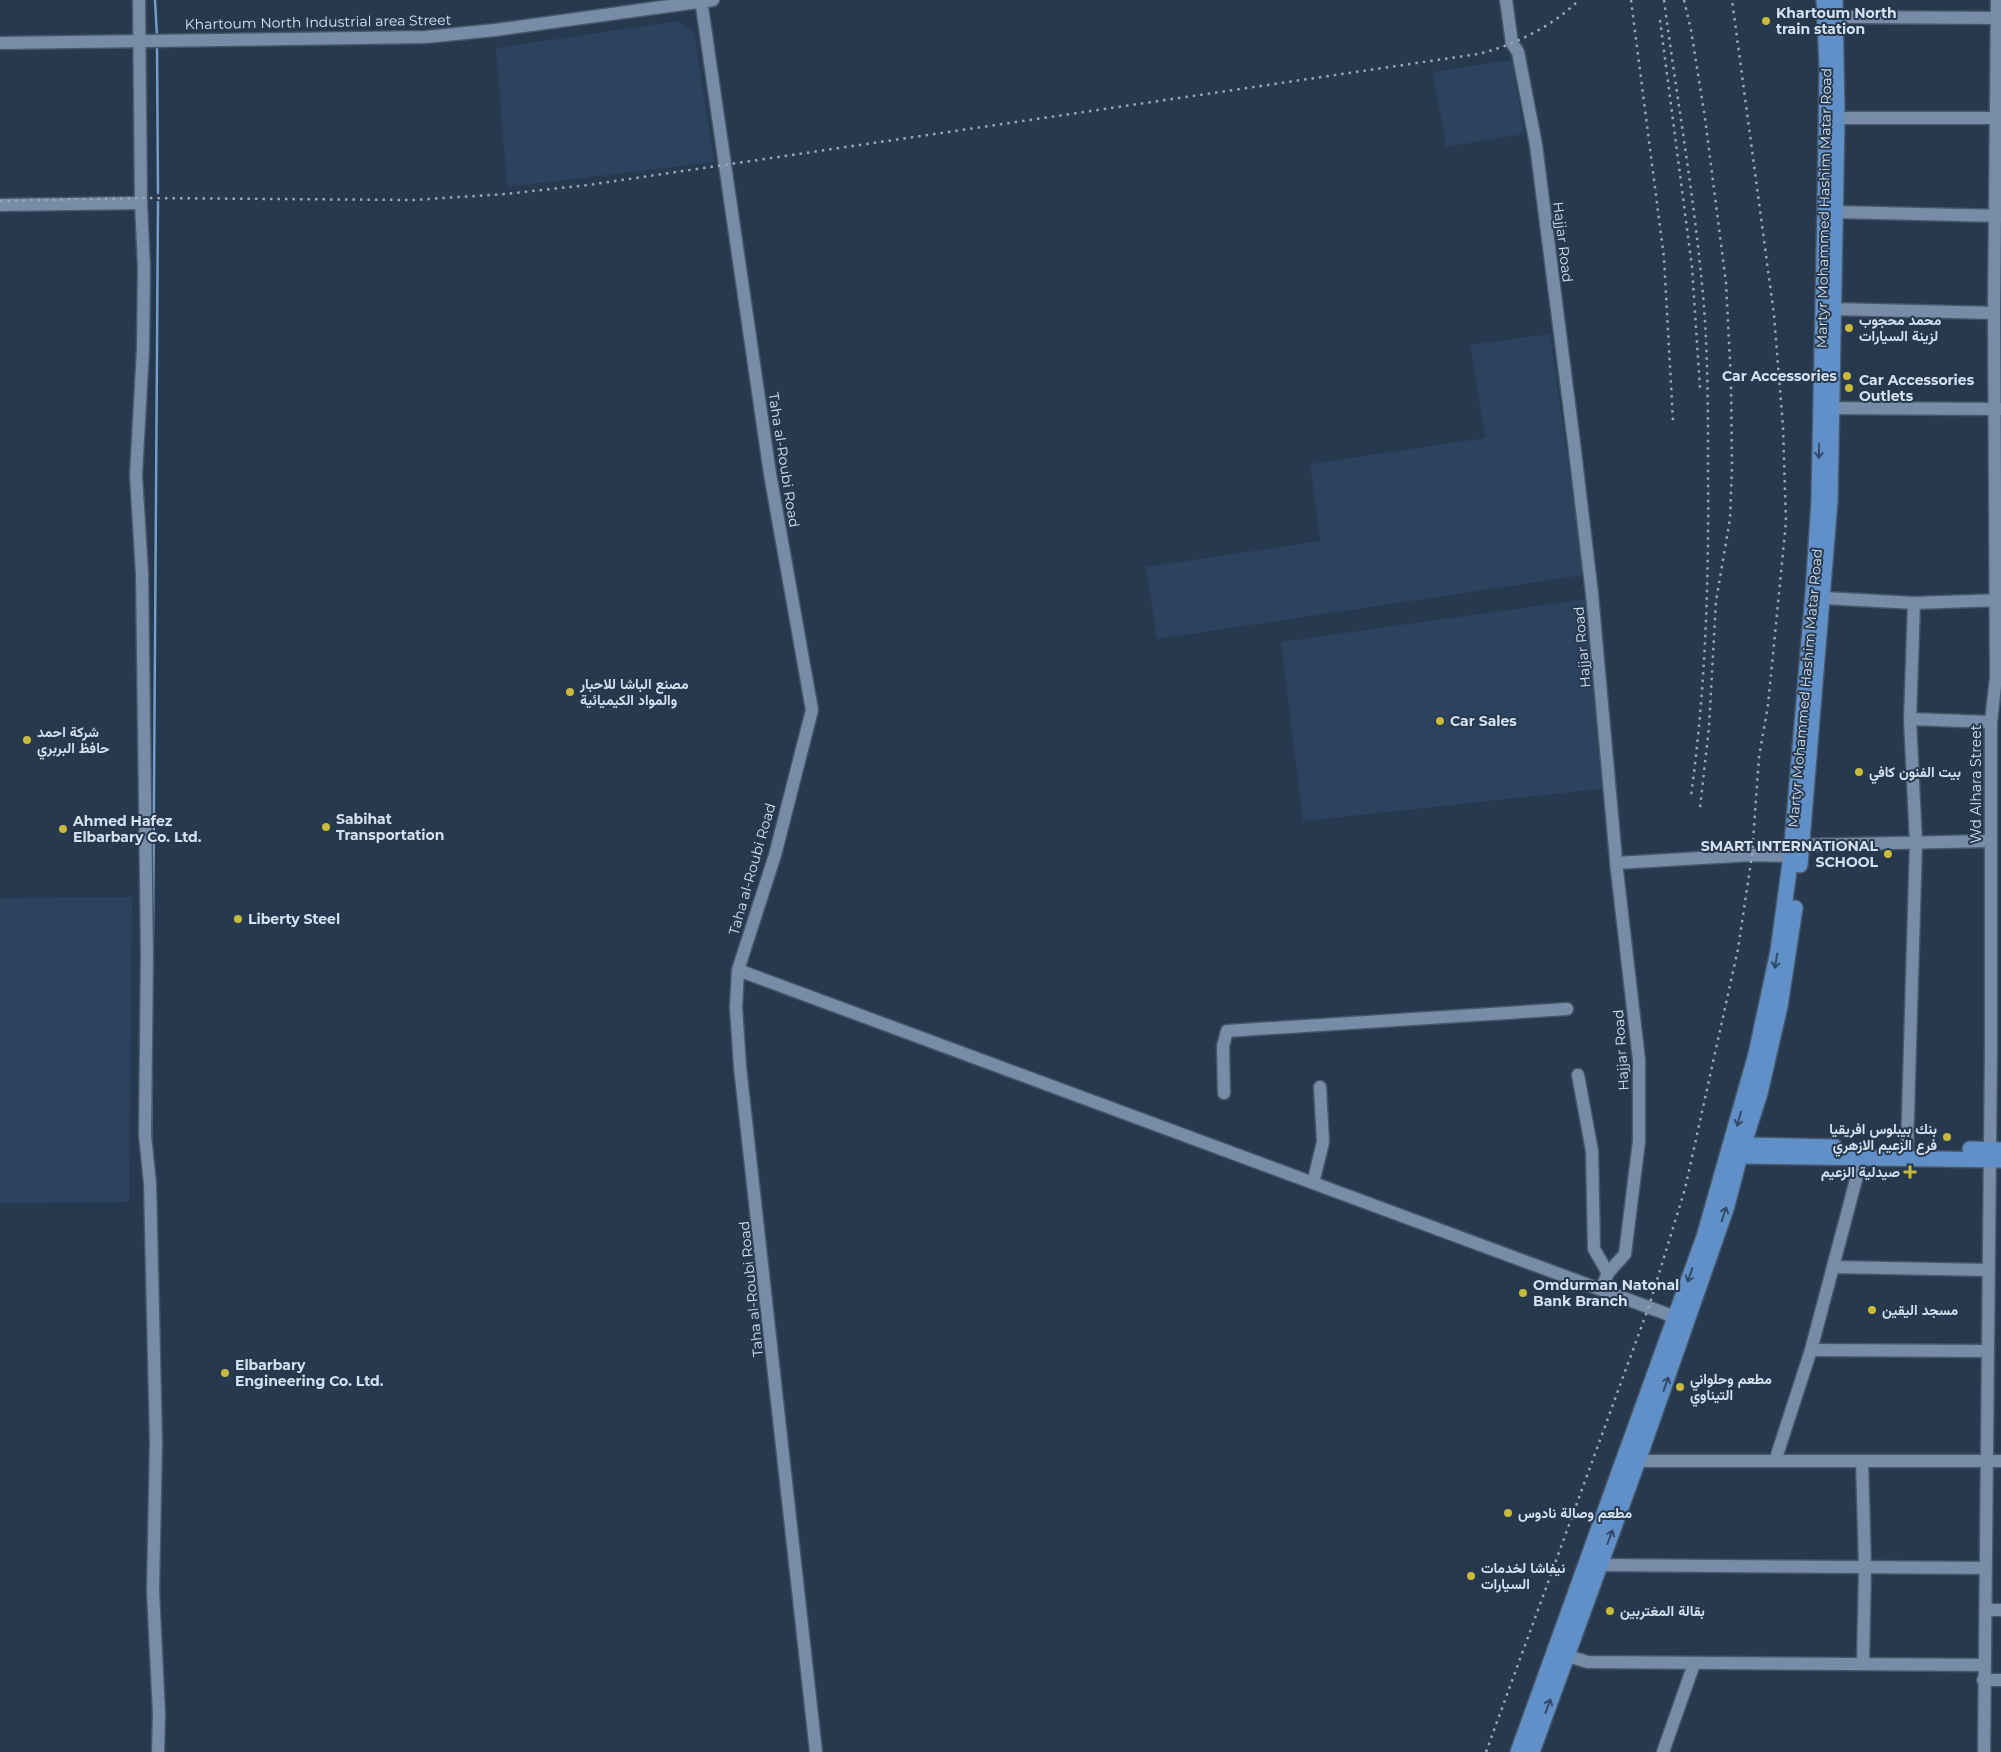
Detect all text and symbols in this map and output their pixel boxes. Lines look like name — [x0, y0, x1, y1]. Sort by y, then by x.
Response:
place label: Khartoum North train station — [1776, 4, 1897, 38]
street label: Khartoum North Industrial area Street — [185, 11, 452, 33]
marker: Khartoum North train station — [1760, 15, 1772, 27]
street label: Martyr Mohammed Hashim Matar Road — [1813, 68, 1835, 348]
street label: Hajjar Road — [1549, 200, 1577, 284]
place label: محمد محجوب لزينة السيارات — [1859, 311, 1942, 345]
marker: محمد محجوب لزينة السيارات — [1843, 322, 1855, 334]
place label: Car Accessories — [1722, 367, 1838, 385]
marker: Car Accessories — [1841, 370, 1853, 382]
place label: Car Accessories Outlets — [1859, 371, 1975, 405]
marker: Car Accessories Outlets — [1843, 382, 1855, 394]
street label: Taha al-Roubi Road — [764, 391, 804, 529]
one-way arrow — [1815, 443, 1824, 459]
street label: Martyr Mohammed Hashim Matar Road — [1784, 548, 1826, 828]
street label: Hajjar Road — [1569, 606, 1595, 688]
place label: مصنع الباشا للاحبار والمواد الكيميائية — [579, 675, 689, 709]
marker: مصنع الباشا للاحبار والمواد الكيميائية — [564, 686, 576, 698]
place label: Car Sales — [1450, 712, 1517, 730]
marker: Car Sales — [1434, 715, 1446, 727]
place label: شركة احمد حافظ البربري — [37, 723, 110, 760]
street label: Wd Alhara Street — [1967, 724, 1985, 843]
marker: شركة احمد حافظ البربري — [21, 734, 33, 746]
place label: بيت الفنون كافي — [1869, 763, 1961, 784]
marker: بيت الفنون كافي — [1853, 766, 1865, 778]
street label: Taha al-Roubi Road — [725, 801, 779, 937]
place label: Sabihat Transportation — [336, 810, 444, 844]
place label: Ahmed Hafez Elbarbary Co. Ltd. — [72, 812, 202, 846]
marker: Sabihat Transportation — [320, 821, 332, 833]
marker: Ahmed Hafez Elbarbary Co. Ltd. — [57, 823, 69, 835]
place label: SMART INTERNATIONAL SCHOOL — [1701, 837, 1879, 871]
marker: SMART INTERNATIONAL SCHOOL — [1882, 848, 1894, 860]
place label: Liberty Steel — [248, 910, 340, 928]
marker: Liberty Steel — [232, 913, 244, 925]
one-way arrow — [1771, 953, 1781, 969]
street label: Hajjar Road — [1609, 1009, 1633, 1091]
one-way arrow — [1733, 1111, 1743, 1127]
place label: بنك بيبلوس افريقيا فرع الزعيم الازهري — [1829, 1120, 1937, 1157]
marker: بنك بيبلوس افريقيا فرع الزعيم الازهري — [1941, 1131, 1953, 1143]
place label: صيدلية الزعيم — [1821, 1163, 1900, 1181]
marker: صيدلية الزعيم — [1904, 1166, 1916, 1178]
one-way arrow — [1720, 1207, 1730, 1223]
street label: Taha al-Roubi Road — [735, 1220, 767, 1358]
one-way arrow — [1685, 1266, 1694, 1282]
place label: Omdurman Natonal Bank Branch — [1533, 1276, 1679, 1310]
marker: Omdurman Natonal Bank Branch — [1517, 1287, 1529, 1299]
place label: مسجد اليقين — [1882, 1301, 1959, 1319]
marker: مسجد اليقين — [1866, 1304, 1878, 1316]
place label: Elbarbary Engineering Co. Ltd. — [235, 1356, 384, 1390]
marker: Elbarbary Engineering Co. Ltd. — [219, 1367, 231, 1379]
place label: مطعم وحلواني التيناوي — [1690, 1370, 1772, 1407]
one-way arrow — [1662, 1377, 1671, 1393]
marker: مطعم وحلواني التيناوي — [1674, 1381, 1686, 1393]
place label: مطعم وصالة نادوس — [1518, 1504, 1633, 1522]
marker: مطعم وصالة نادوس — [1502, 1507, 1514, 1519]
one-way arrow — [1606, 1530, 1615, 1545]
place label: نيفاشا لخدمات السيارات — [1481, 1559, 1565, 1593]
marker: نيفاشا لخدمات السيارات — [1465, 1570, 1477, 1582]
place label: بقالة المغتربين — [1620, 1602, 1705, 1620]
marker: بقالة المغتربين — [1604, 1605, 1616, 1617]
one-way arrow — [1544, 1699, 1553, 1714]

